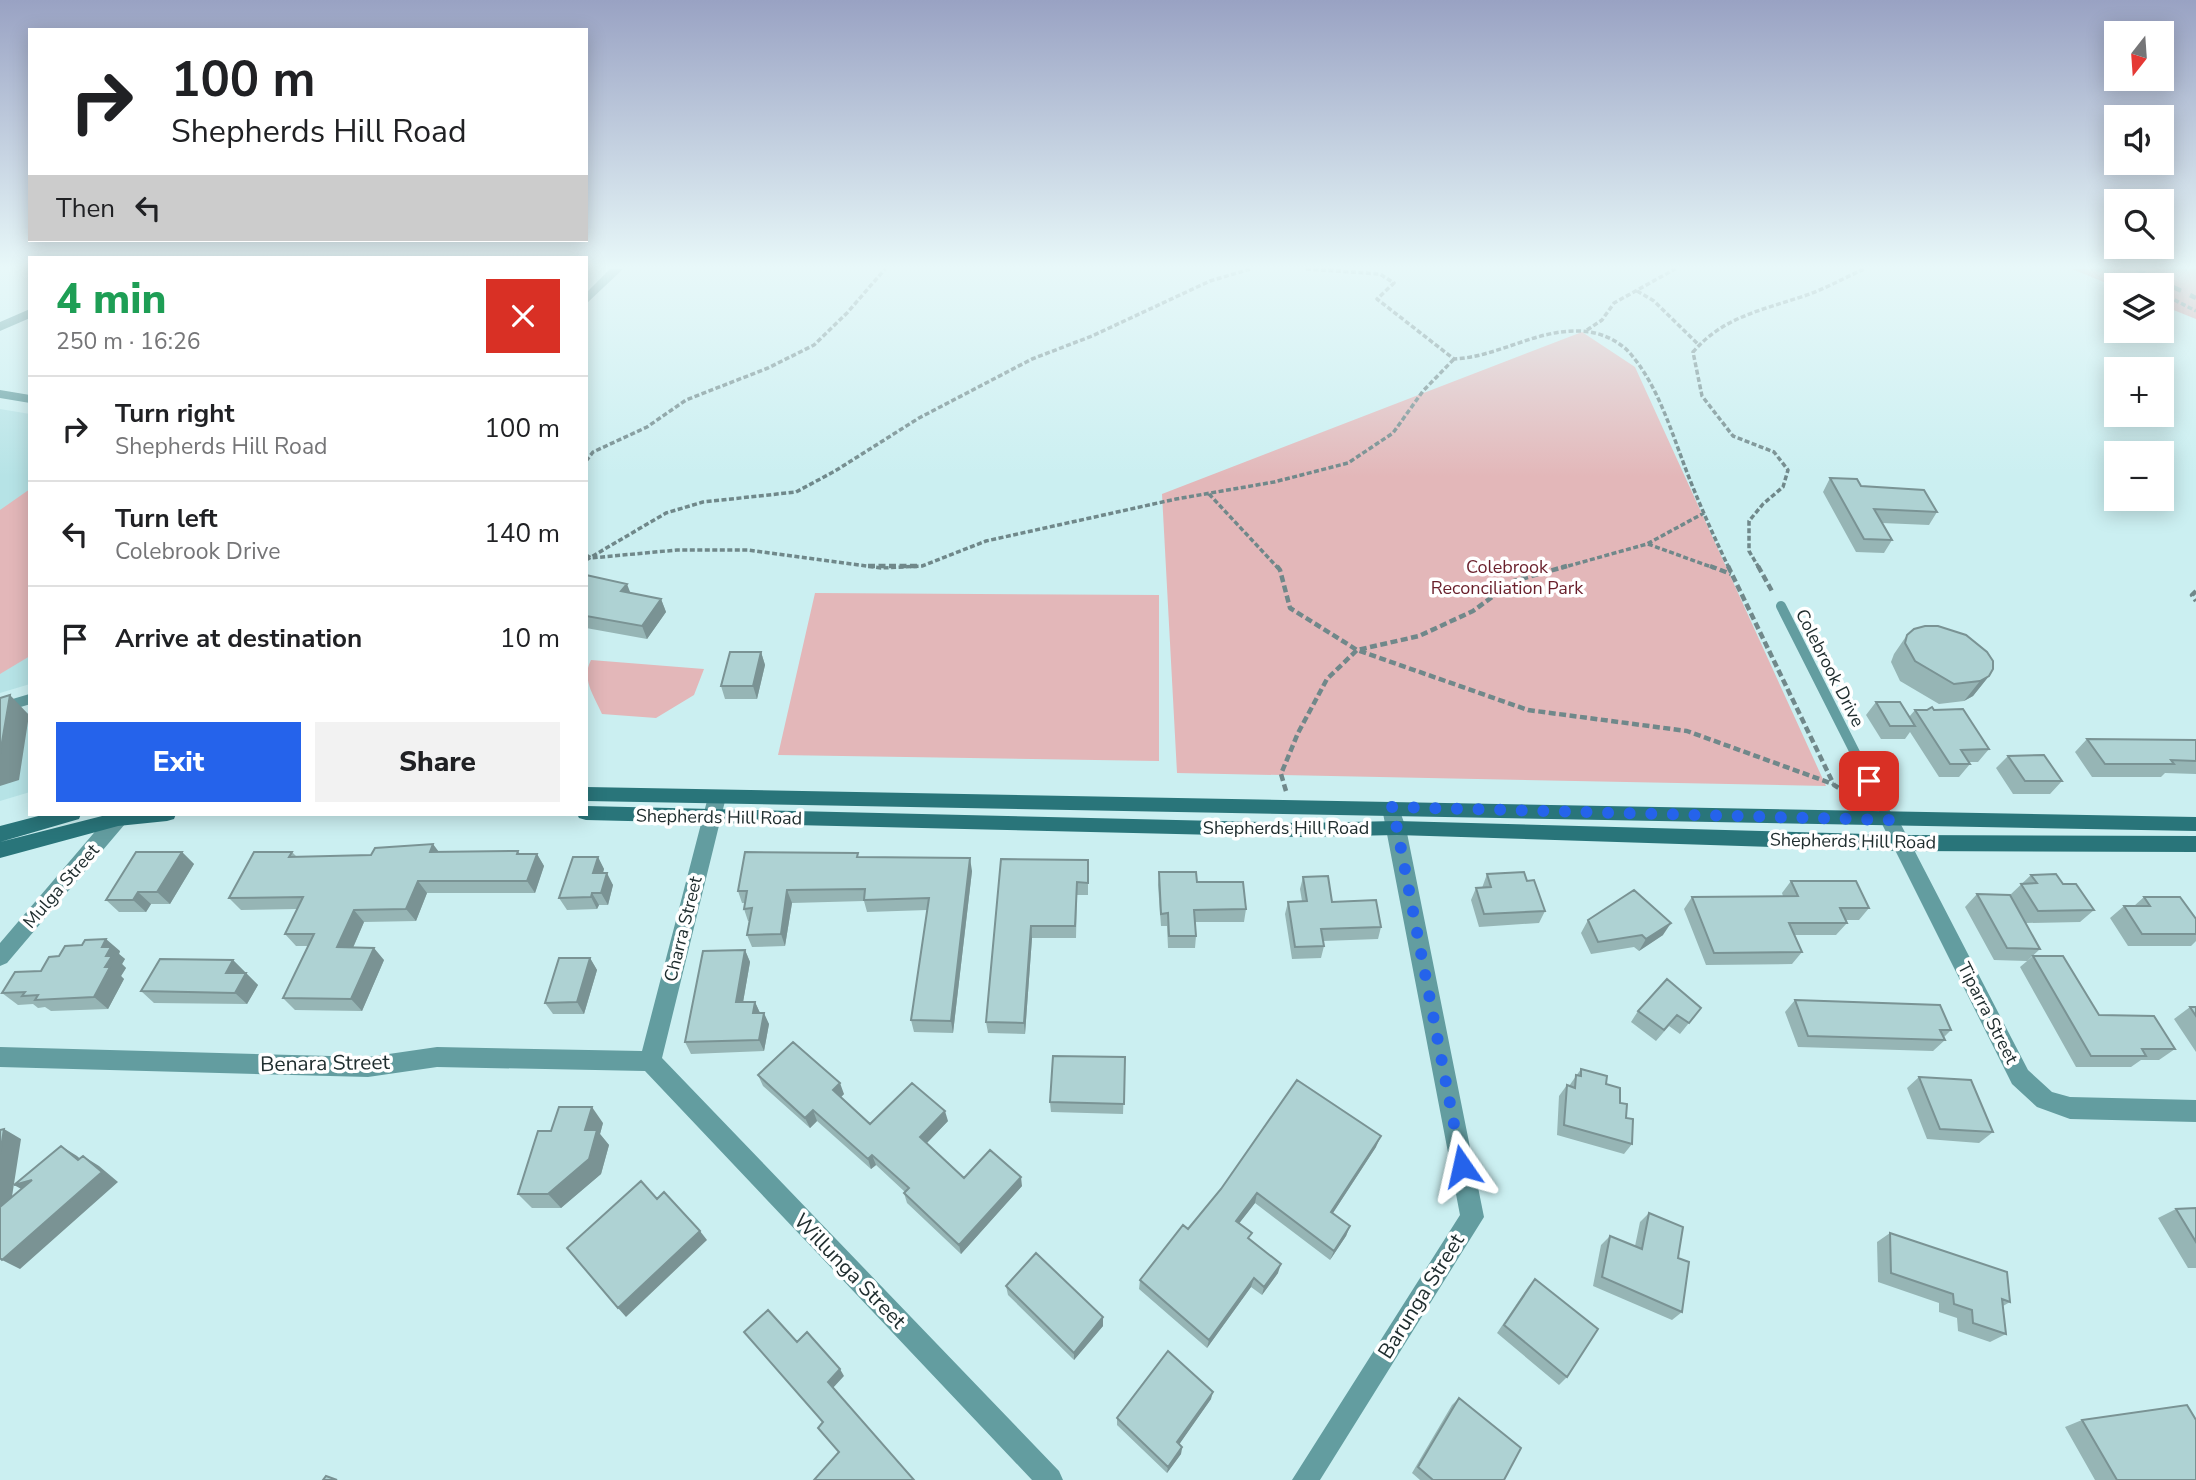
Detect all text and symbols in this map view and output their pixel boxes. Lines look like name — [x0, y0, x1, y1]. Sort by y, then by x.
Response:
north arrow — [2104, 21, 2174, 91]
map controls — [2104, 21, 2174, 511]
text: 100 m — [171, 46, 315, 113]
icon: right — [56, 56, 147, 147]
button: sound — [2104, 105, 2174, 175]
text: Shepherds Hill Road — [171, 110, 467, 153]
icon: left — [129, 189, 167, 227]
button: search — [2104, 189, 2174, 259]
text: Then — [56, 191, 115, 226]
text: 4 min — [56, 271, 166, 328]
button: layers — [2104, 273, 2174, 343]
button: close — [486, 279, 560, 353]
text: 250 m · 16:26 — [56, 326, 201, 357]
button: + — [2104, 357, 2174, 427]
text: Turn right — [115, 396, 234, 431]
icon: right — [56, 410, 94, 448]
text: 100 m — [484, 411, 560, 446]
text: Shepherds Hill Road — [115, 431, 328, 462]
button: − — [2104, 441, 2174, 511]
text: Turn left — [115, 501, 218, 536]
icon: left — [56, 515, 94, 553]
text: 140 m — [484, 516, 560, 551]
text: Colebrook Drive — [115, 536, 280, 567]
park label: Colebrook Reconciliation Park — [1431, 555, 1584, 600]
street label: Colebrook Drive — [1790, 605, 1870, 731]
icon: arrive — [56, 620, 94, 658]
text: Arrive at destination — [115, 621, 362, 656]
text: 10 m — [500, 621, 560, 656]
button: Exit — [56, 722, 301, 802]
button: Share — [315, 722, 560, 802]
pin — [1839, 751, 1899, 811]
icon: arrive — [1850, 762, 1888, 800]
street label: Shepherds Hill Road — [636, 804, 802, 830]
street label: Shepherds Hill Road — [1203, 816, 1369, 840]
street label: Shepherds Hill Road — [1770, 828, 1936, 854]
street label: Mulga Street — [18, 838, 105, 933]
street label: Charra Street — [658, 873, 708, 984]
street label: Tiparra Street — [1952, 958, 2024, 1069]
street label: Benara Street — [260, 1048, 391, 1078]
position arrow — [1425, 1129, 1499, 1203]
street label: Willunga Street — [788, 1207, 913, 1335]
street label: Barunga Street — [1371, 1228, 1471, 1364]

